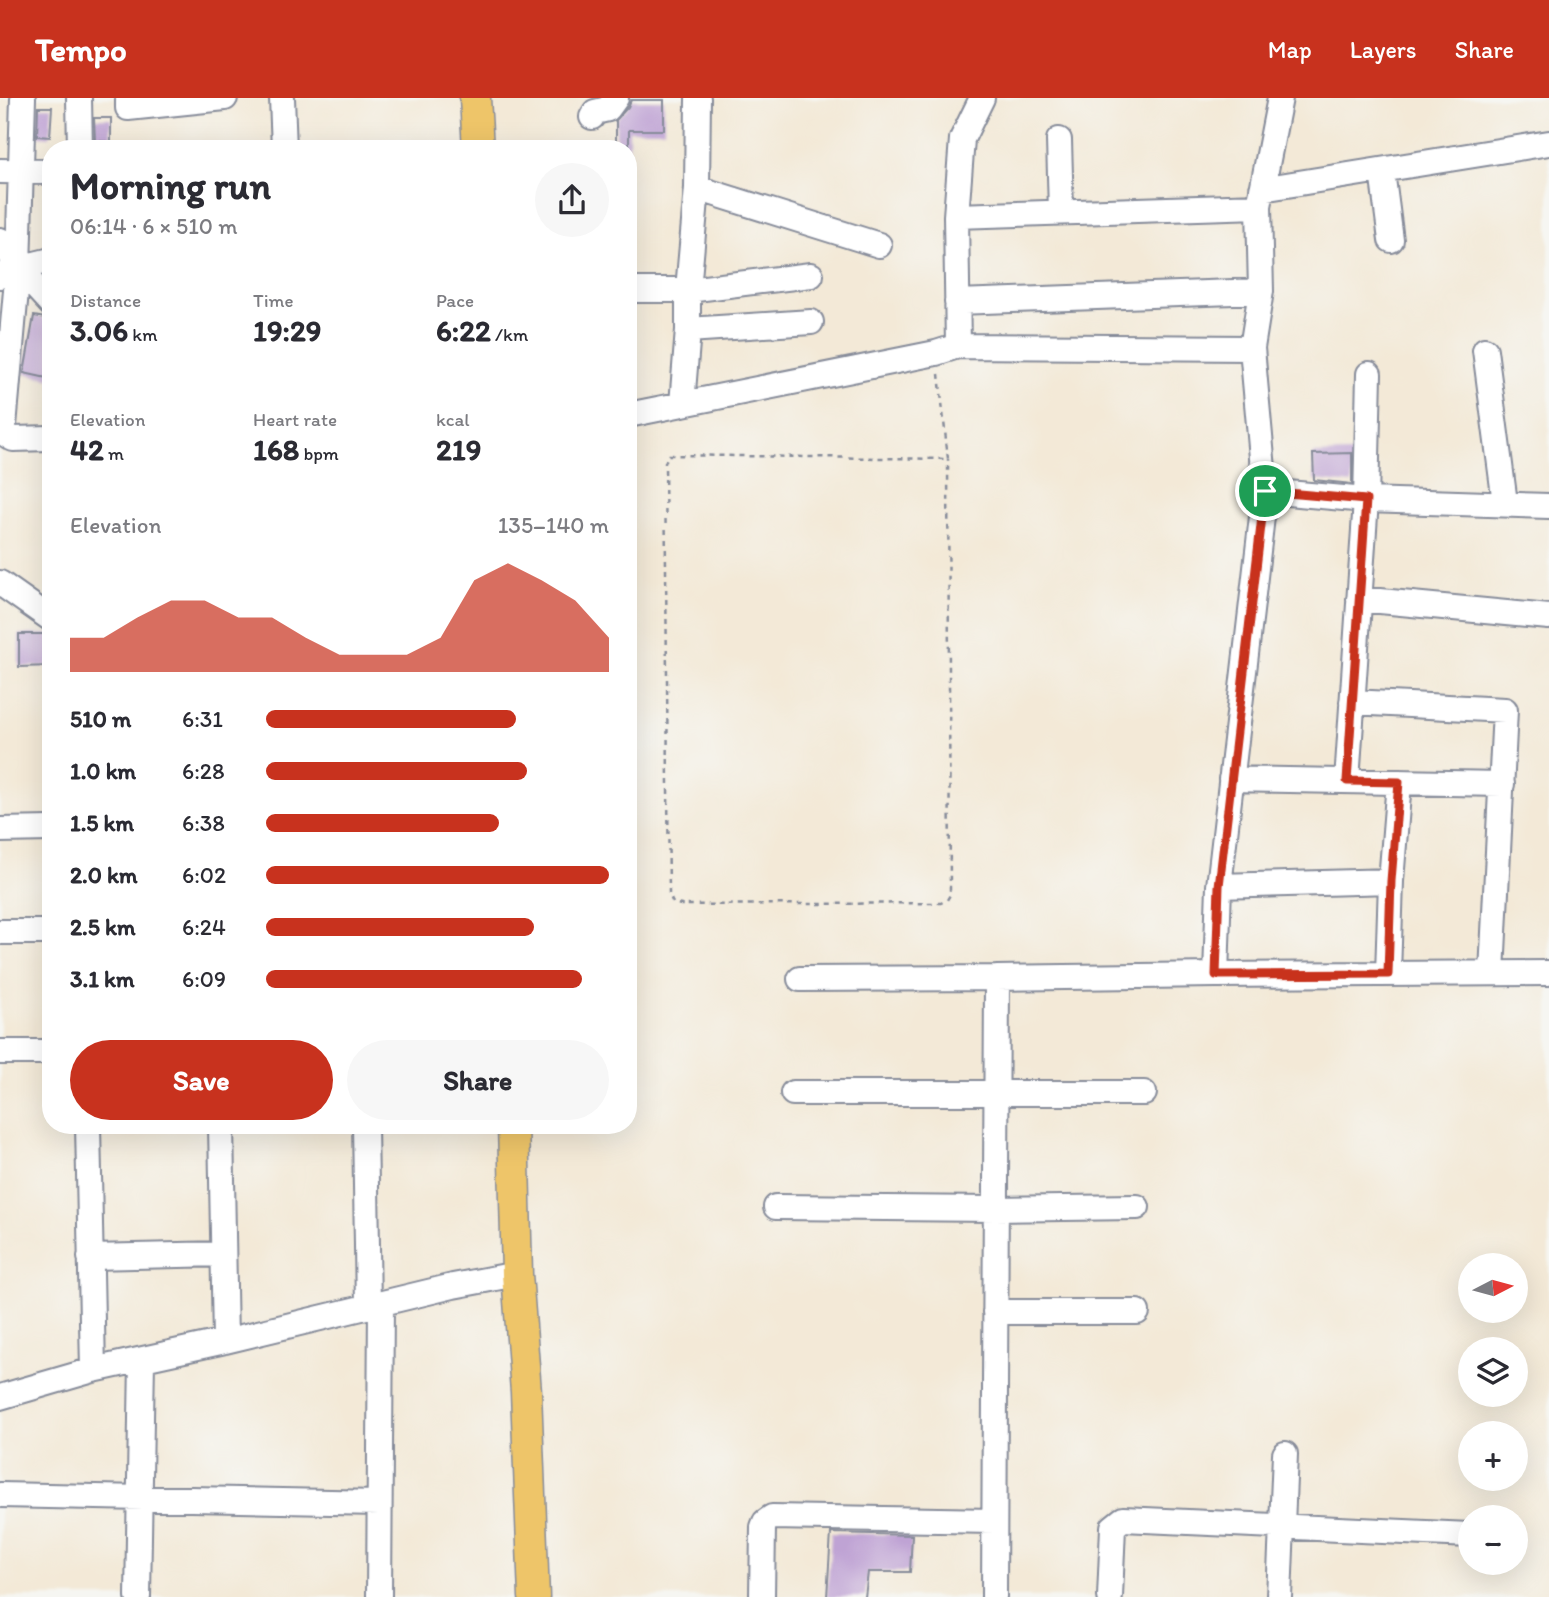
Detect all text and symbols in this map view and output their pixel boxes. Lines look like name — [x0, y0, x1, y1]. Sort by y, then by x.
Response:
text: Tempo — [35, 30, 127, 69]
text: Map — [1268, 35, 1312, 64]
text: Layers — [1350, 35, 1417, 64]
text: Share — [1455, 35, 1514, 64]
text: Morning run — [70, 163, 271, 209]
button: share — [535, 163, 609, 237]
text: 06:14 · 6 × 510 m — [70, 212, 238, 240]
text: Distance — [70, 289, 141, 312]
text: Time — [253, 289, 294, 312]
text: Pace — [436, 289, 474, 312]
text: 3.06 — [70, 312, 128, 349]
text: 19:29 — [253, 312, 321, 349]
text: 6:22 — [436, 312, 491, 349]
text: km — [128, 323, 158, 346]
text: /km — [491, 323, 528, 346]
text: Elevation — [70, 408, 146, 431]
text: Heart rate — [253, 408, 337, 431]
text: kcal — [436, 408, 470, 431]
text: 42 — [70, 431, 104, 468]
text: 168 — [253, 431, 299, 468]
text: 219 — [436, 431, 481, 468]
text: m — [104, 442, 124, 465]
text: bpm — [299, 442, 339, 465]
pin — [1235, 461, 1295, 521]
icon: arrive — [1246, 472, 1284, 510]
text: Elevation — [70, 511, 161, 539]
text: 135–140 m — [498, 511, 609, 539]
text: 510 m — [70, 705, 131, 733]
text: 6:31 — [182, 705, 223, 733]
text: 1.0 km — [70, 757, 136, 785]
text: 6:28 — [182, 757, 225, 785]
text: 1.5 km — [70, 809, 134, 837]
text: 6:38 — [182, 809, 225, 837]
text: 2.0 km — [70, 861, 138, 889]
text: 6:02 — [182, 861, 226, 889]
text: 2.5 km — [70, 913, 135, 941]
text: 6:24 — [182, 913, 226, 941]
text: 3.1 km — [70, 965, 134, 993]
text: 6:09 — [182, 965, 226, 993]
button: Save — [70, 1040, 333, 1120]
button: Share — [347, 1040, 609, 1120]
north arrow — [1458, 1253, 1528, 1323]
map controls — [1458, 1253, 1528, 1575]
button: layers — [1458, 1337, 1528, 1407]
button: + — [1458, 1421, 1528, 1491]
button: − — [1458, 1505, 1528, 1575]

